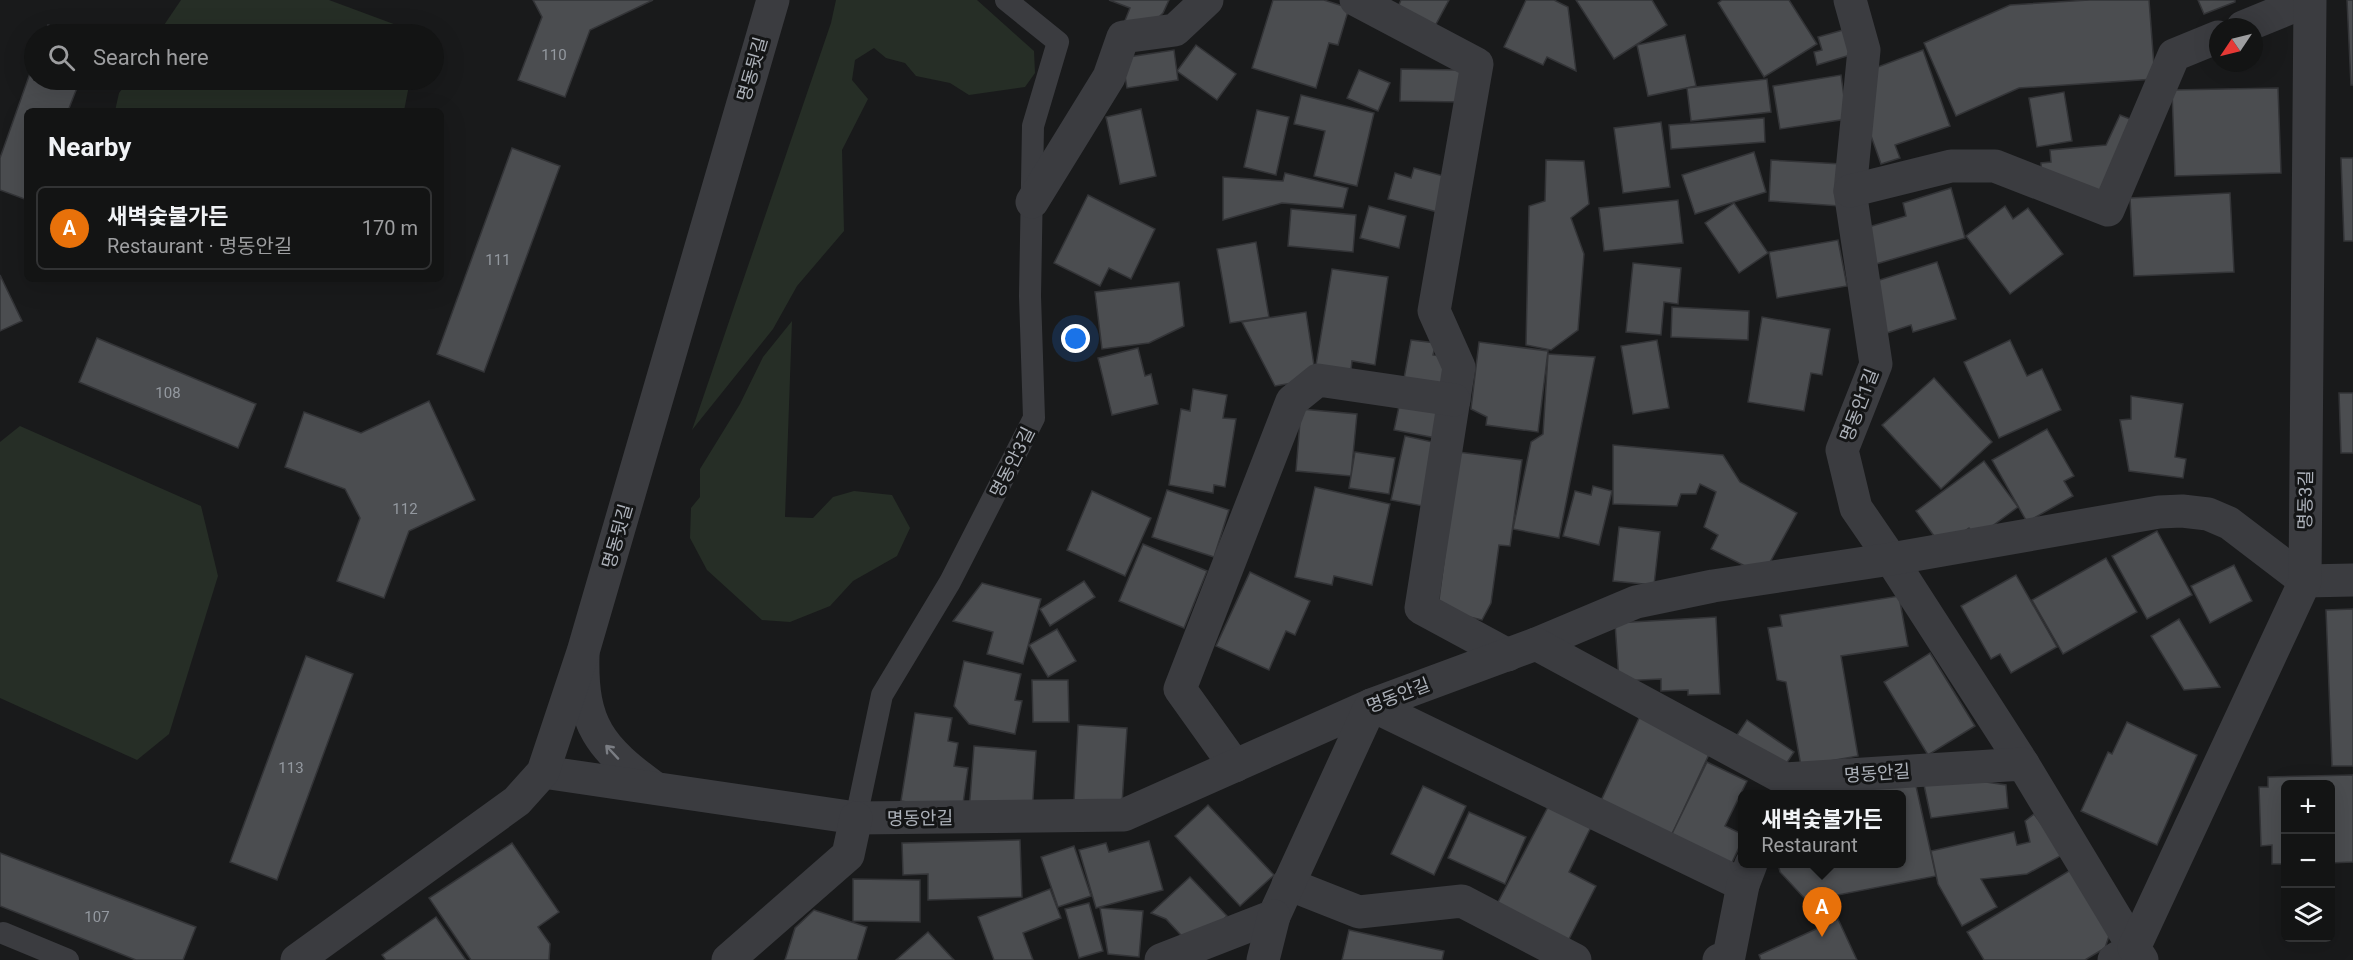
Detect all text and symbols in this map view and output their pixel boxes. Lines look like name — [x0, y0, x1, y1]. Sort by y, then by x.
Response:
north arrow — [2209, 18, 2263, 72]
search box — [24, 24, 444, 90]
street label: 명동뒷길 — [733, 34, 771, 104]
icon: search — [45, 41, 78, 74]
text: Search here — [93, 45, 209, 70]
house number: 110 — [541, 46, 567, 64]
text: Nearby — [48, 132, 131, 162]
text: 새벽숯불가든 — [107, 204, 228, 229]
text: A — [63, 216, 76, 240]
text: 170 m — [362, 216, 418, 240]
text: Restaurant · 명동안길 — [107, 234, 292, 258]
house number: 111 — [485, 251, 511, 269]
your location — [1061, 324, 1090, 353]
street label: 명동안1길 — [1836, 366, 1882, 444]
house number: 108 — [155, 384, 181, 402]
street label: 명동안3길 — [985, 423, 1039, 501]
street label: 명동3길 — [2294, 470, 2316, 530]
house number: 112 — [392, 500, 418, 518]
street label: 명동뒷길 — [598, 501, 636, 571]
street label: 명동안길 — [1363, 673, 1433, 717]
one-way arrow — [604, 744, 619, 759]
house number: 113 — [278, 759, 304, 777]
street label: 명동안길 — [1843, 760, 1911, 786]
map controls — [2281, 780, 2335, 942]
button: + — [2281, 780, 2335, 834]
popup — [1738, 790, 1906, 868]
street label: 명동안길 — [887, 807, 953, 829]
text: 새벽숯불가든 — [1761, 807, 1883, 832]
text: Restaurant — [1761, 833, 1858, 857]
button: − — [2281, 834, 2335, 888]
pin: A — [1802, 888, 1842, 937]
button: layers — [2281, 888, 2335, 942]
house number: 107 — [84, 908, 110, 926]

